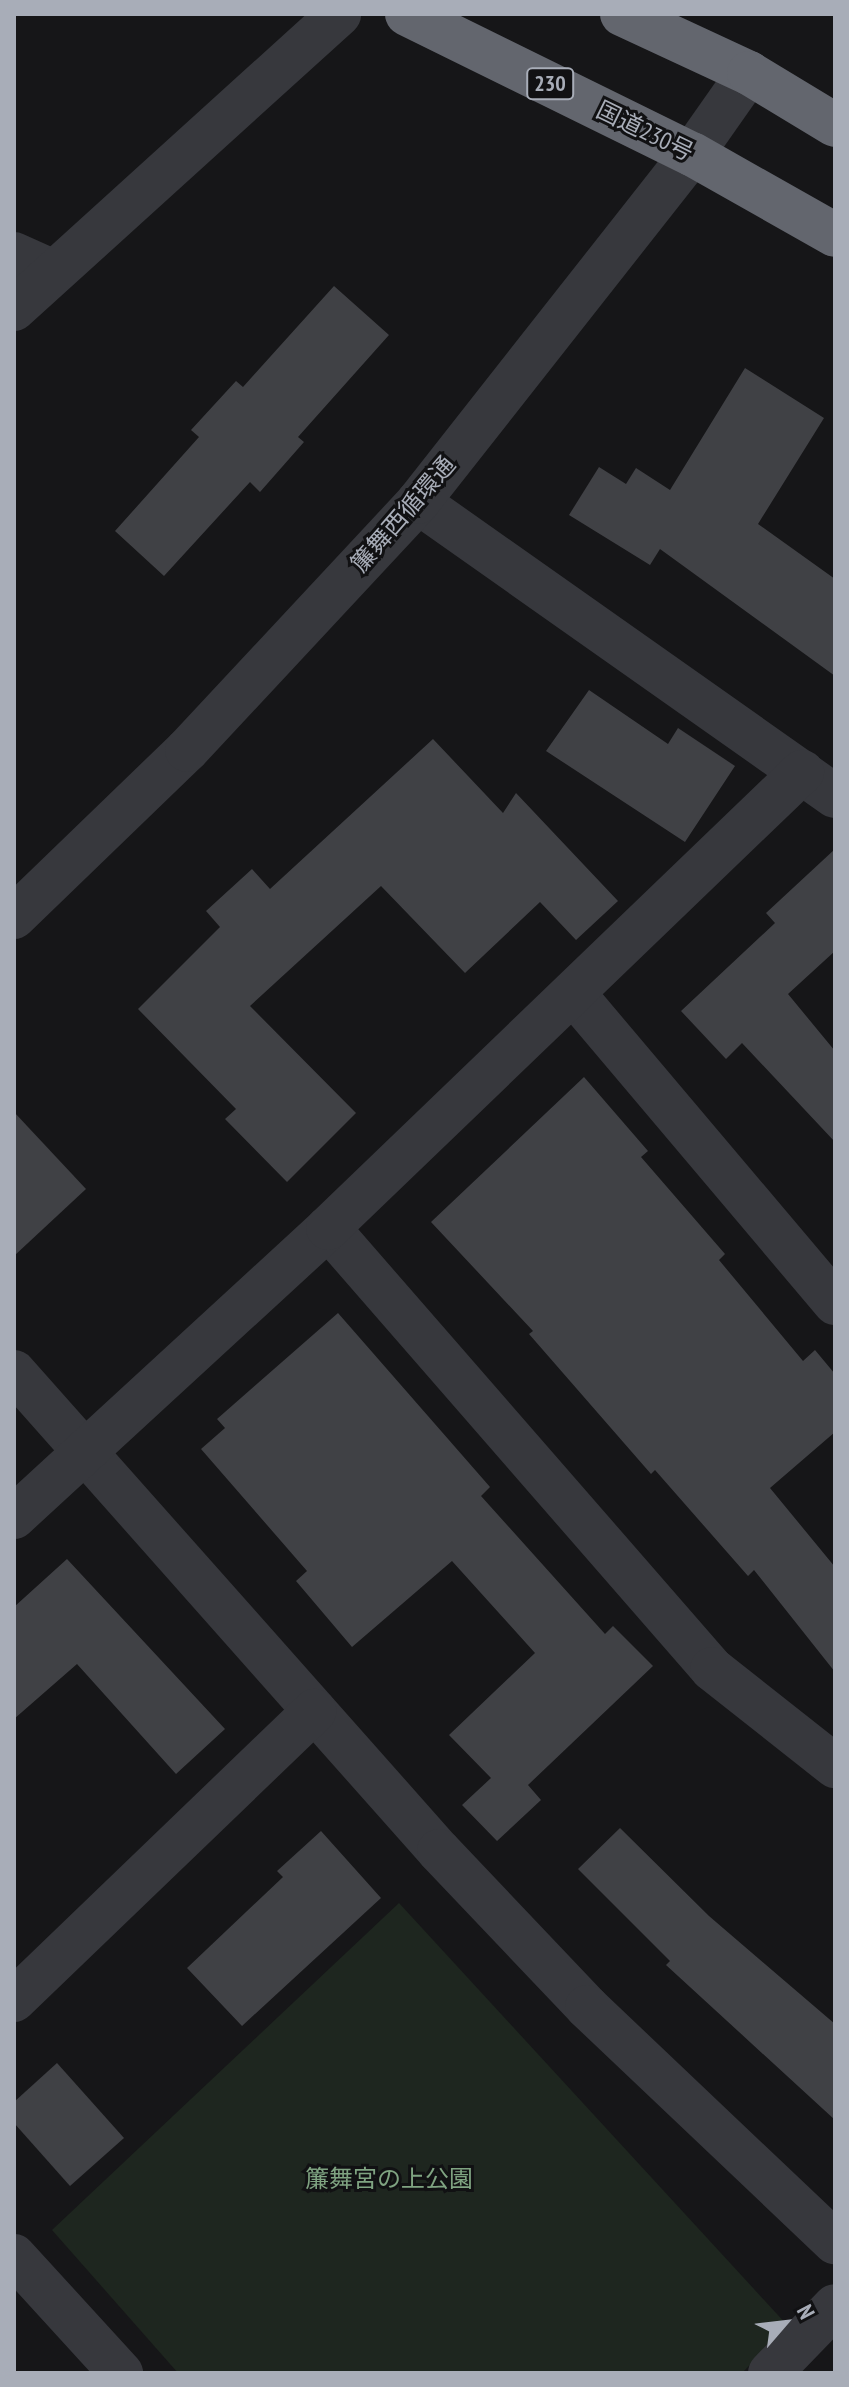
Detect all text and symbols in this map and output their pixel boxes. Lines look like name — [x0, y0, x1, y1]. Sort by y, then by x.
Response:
road number: 230 — [526, 66, 574, 102]
street label: 国道230号 — [592, 95, 698, 167]
street label: 簾舞西循環通 — [345, 450, 461, 578]
park label: 簾舞宮の上公園 — [305, 2165, 473, 2193]
north arrow — [745, 2283, 825, 2363]
text: N — [791, 2300, 821, 2324]

